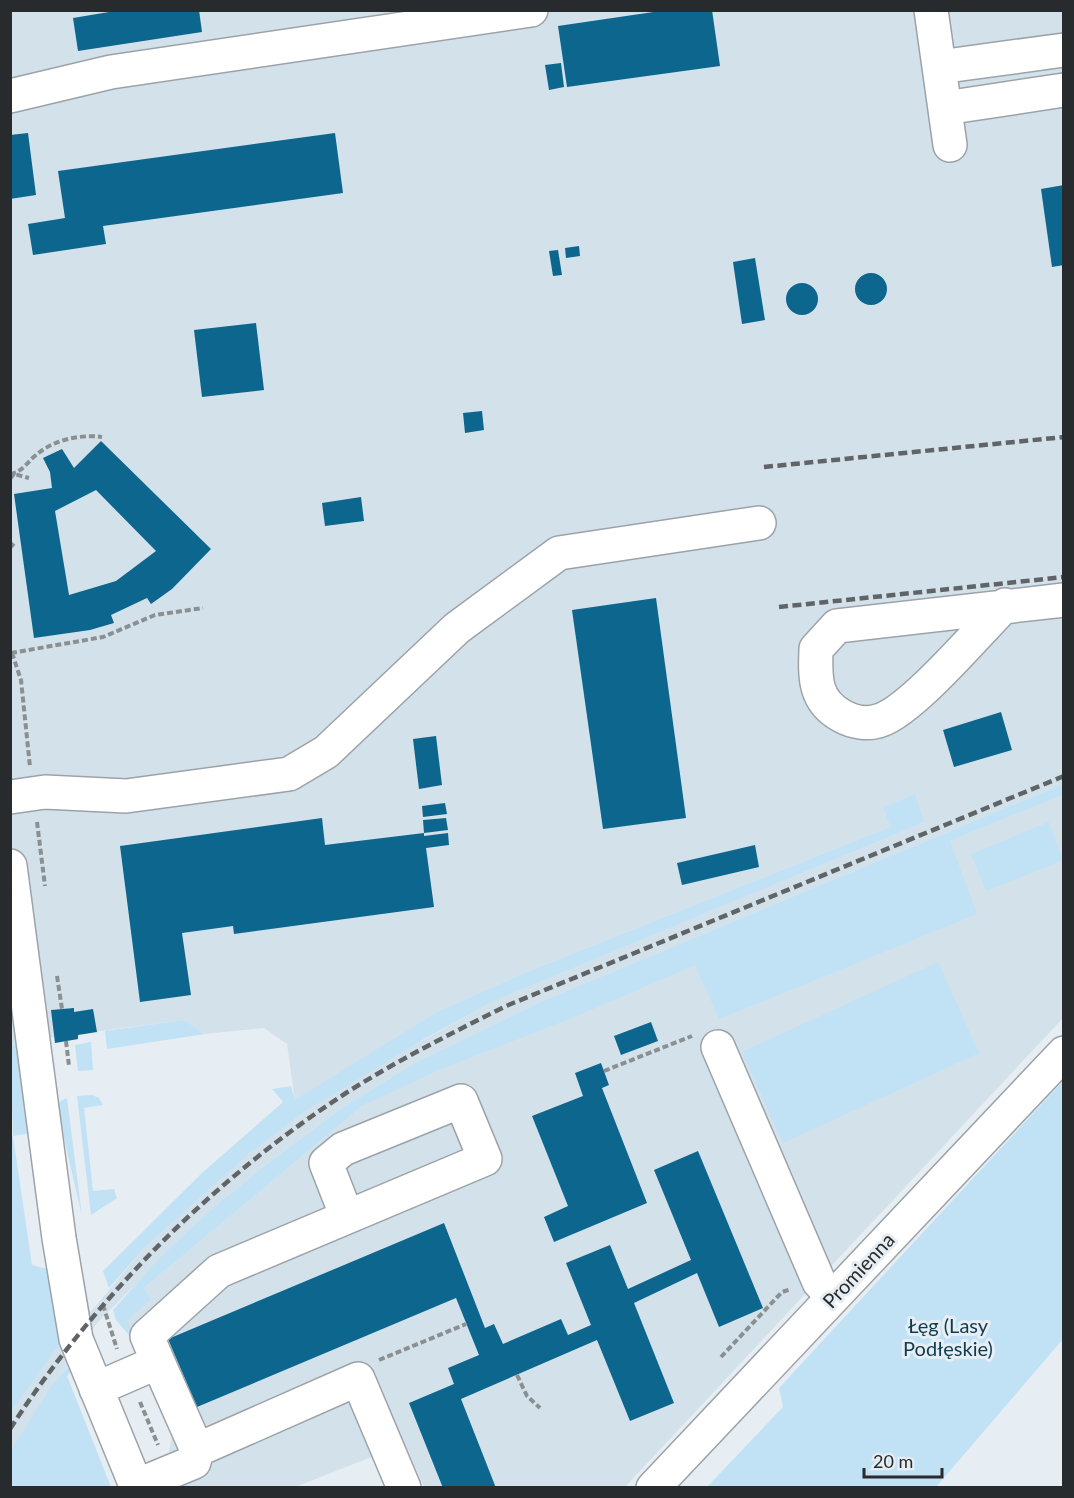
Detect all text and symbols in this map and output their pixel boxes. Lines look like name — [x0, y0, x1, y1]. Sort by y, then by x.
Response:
street label: Promienna — [817, 1227, 899, 1313]
park label: Łęg (Lasy Podłęskie) — [903, 1313, 993, 1360]
scale bar — [864, 1441, 942, 1479]
text: 20 m — [873, 1450, 913, 1472]

